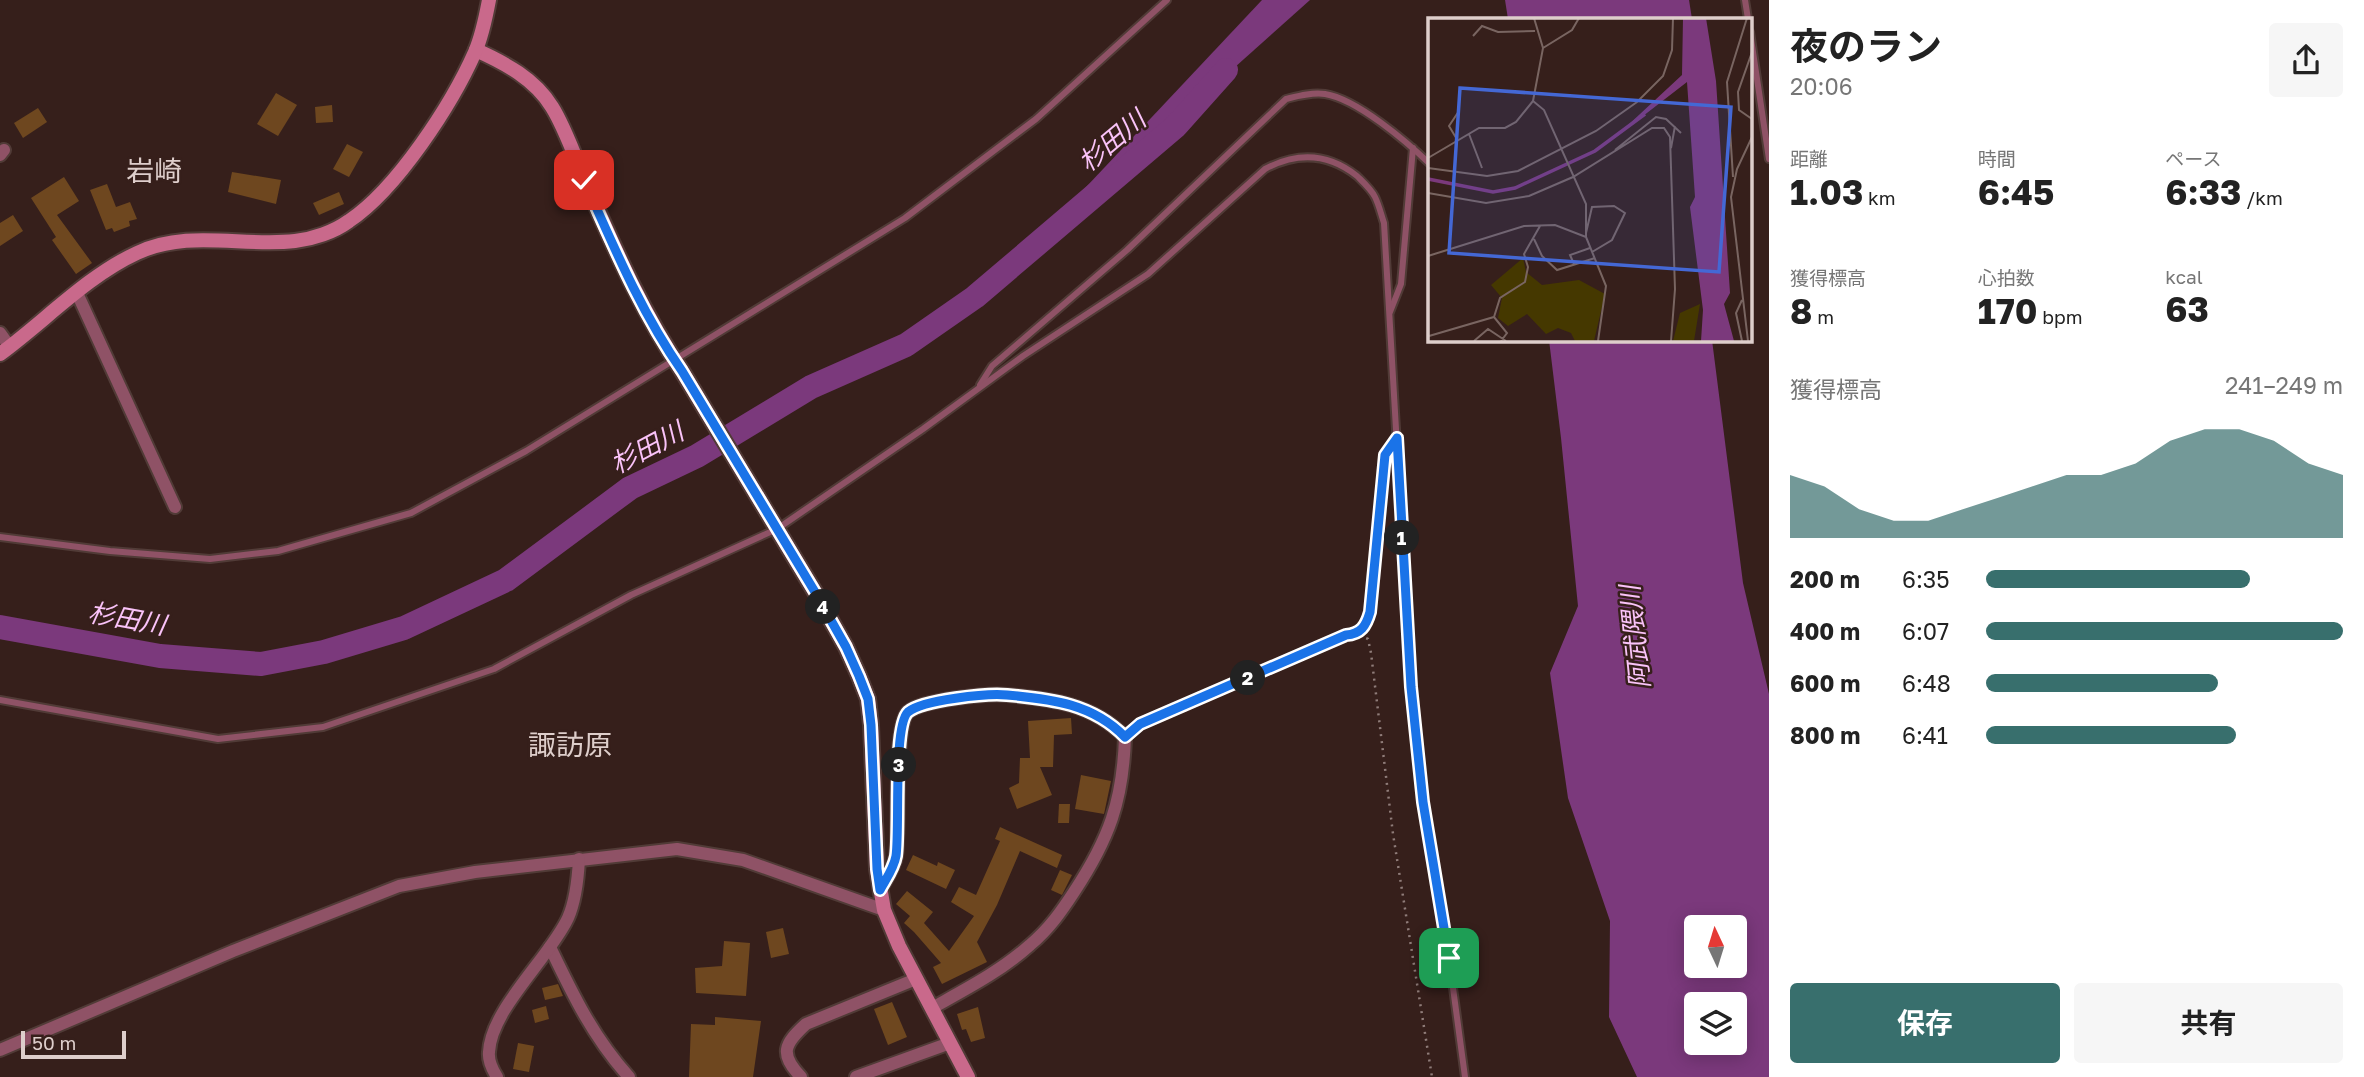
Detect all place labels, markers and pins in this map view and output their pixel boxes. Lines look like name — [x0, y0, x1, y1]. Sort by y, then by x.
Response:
pin — [554, 150, 614, 210]
pin: 1 — [1384, 520, 1420, 556]
pin: 4 — [806, 590, 840, 624]
pin: 2 — [1230, 660, 1266, 696]
pin: 3 — [881, 748, 916, 782]
pin — [1419, 928, 1479, 988]

